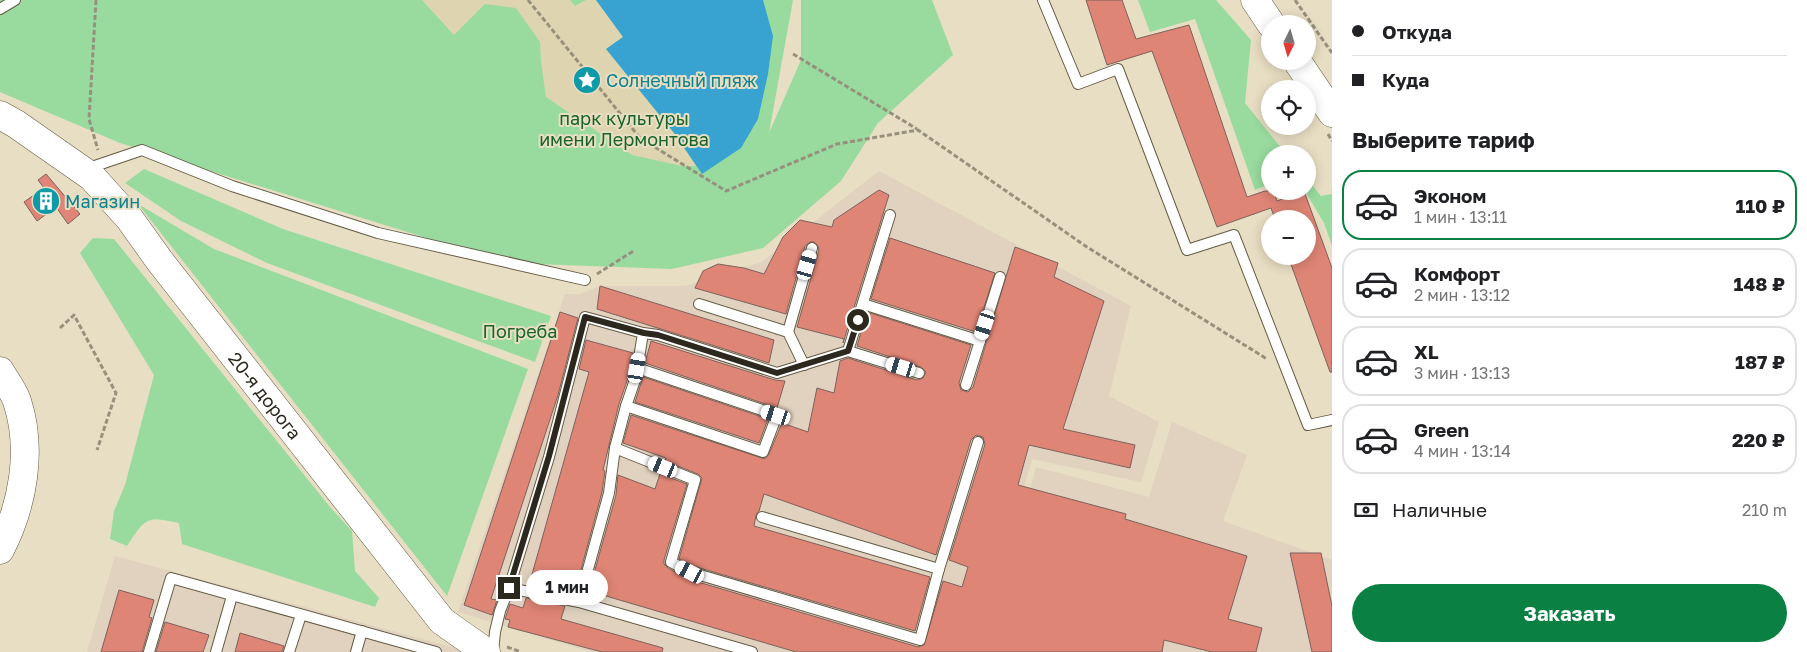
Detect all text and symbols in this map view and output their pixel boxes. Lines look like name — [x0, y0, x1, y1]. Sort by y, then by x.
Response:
north arrow — [1261, 15, 1316, 70]
map controls — [1261, 15, 1316, 265]
text: Откуда — [1382, 20, 1452, 43]
place icon: Солнечный пляж — [572, 65, 602, 95]
text: Куда — [1382, 68, 1429, 91]
place label: Солнечный пляж — [606, 69, 756, 91]
button: locate — [1261, 80, 1316, 135]
park label: парк культуры имени Лермонтова — [539, 107, 709, 150]
text: Выберите тариф — [1352, 126, 1535, 153]
button: + — [1261, 145, 1316, 200]
icon: car — [1354, 183, 1399, 228]
text: Эконом — [1414, 184, 1486, 207]
building icon: Магазин — [31, 186, 61, 216]
place label: Магазин — [65, 190, 140, 212]
text: 110 ₽ — [1736, 194, 1785, 217]
text: 1 мин · 13:11 — [1414, 207, 1507, 227]
button: − — [1261, 210, 1316, 265]
car — [795, 249, 818, 281]
icon: car — [1354, 261, 1399, 306]
text: Комфорт — [1414, 262, 1500, 285]
text: 148 ₽ — [1734, 272, 1785, 295]
text: 2 мин · 13:12 — [1414, 285, 1510, 305]
car — [973, 308, 996, 342]
route start — [847, 309, 869, 331]
park label: Погреба — [483, 320, 557, 342]
icon: car — [1354, 339, 1399, 384]
text: XL — [1414, 340, 1439, 363]
street label: 20-я дорога — [224, 347, 306, 444]
text: 187 ₽ — [1735, 350, 1785, 373]
car — [627, 352, 646, 384]
car — [884, 355, 917, 379]
text: 3 мин · 13:13 — [1414, 363, 1510, 383]
car — [759, 403, 792, 427]
icon: car — [1354, 417, 1399, 462]
text: Green — [1414, 418, 1469, 441]
text: 220 ₽ — [1732, 428, 1785, 451]
text: 4 мин · 13:14 — [1414, 441, 1511, 461]
car — [646, 454, 679, 480]
icon: cash — [1352, 496, 1380, 524]
text: Наличные — [1392, 498, 1487, 521]
text: 210 m — [1742, 500, 1787, 520]
car — [673, 559, 706, 585]
callout: 1 мин — [526, 570, 609, 606]
route end — [498, 577, 520, 599]
text: 1 мин — [545, 577, 589, 597]
button: Заказать — [1352, 584, 1787, 642]

